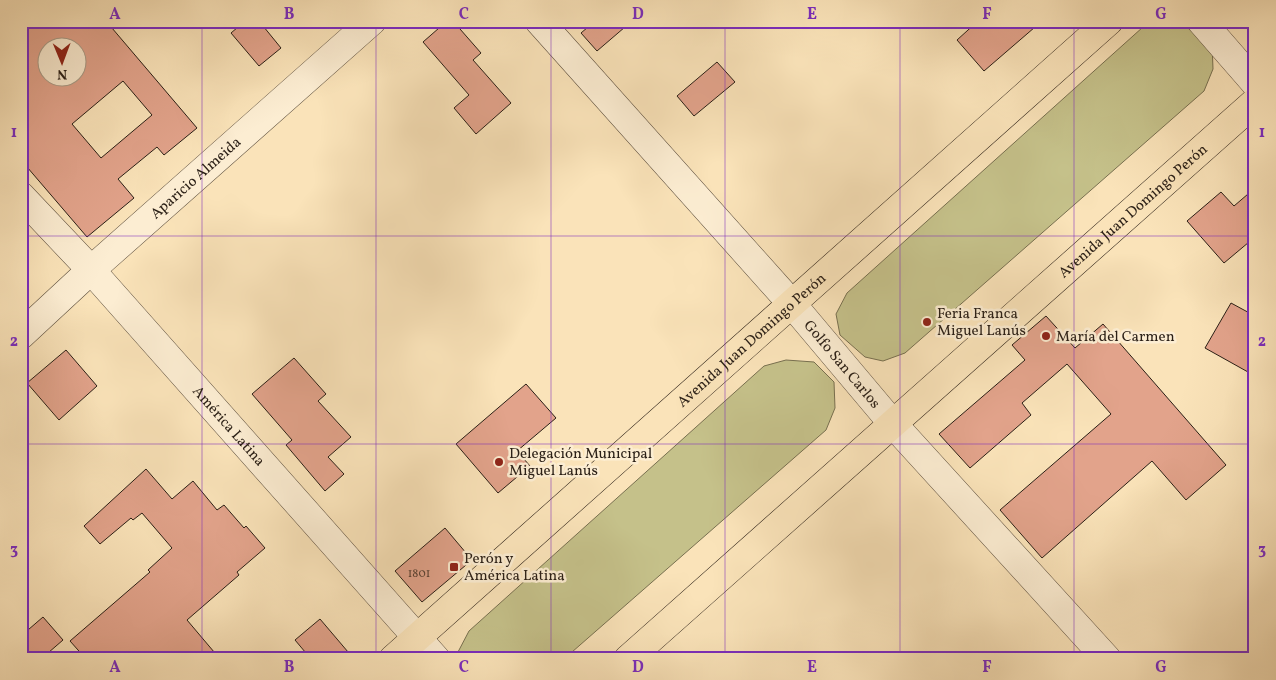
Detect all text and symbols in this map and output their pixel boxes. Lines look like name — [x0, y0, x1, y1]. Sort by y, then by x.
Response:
text: A — [109, 4, 121, 26]
text: B — [284, 4, 295, 26]
text: C — [459, 4, 469, 26]
text: D — [632, 4, 644, 26]
text: E — [807, 4, 817, 26]
text: F — [982, 4, 992, 26]
text: G — [1155, 4, 1167, 26]
north arrow — [38, 38, 88, 88]
text: N — [57, 64, 67, 83]
text: 1 — [11, 122, 17, 144]
text: 1 — [1259, 122, 1265, 144]
street label: Aparicio Almeida — [146, 133, 246, 225]
street label: Avenida Juan Domingo Perón — [1054, 140, 1213, 284]
street label: Avenida Juan Domingo Perón — [673, 269, 831, 413]
place label: Feria Franca Miguel Lanús — [937, 304, 1026, 342]
street label: Golfo San Carlos — [798, 316, 885, 414]
marker: Feria Franca Miguel Lanús — [921, 316, 933, 328]
place label: María del Carmen — [1056, 327, 1175, 348]
marker: María del Carmen — [1040, 330, 1052, 342]
text: 2 — [10, 331, 18, 353]
text: 2 — [1258, 331, 1266, 353]
street label: América Latina — [187, 382, 269, 471]
place label: Delegación Municipal Miguel Lanús — [509, 444, 652, 482]
marker: Delegación Municipal Miguel Lanús — [493, 456, 505, 468]
text: 3 — [10, 539, 18, 561]
text: 3 — [1258, 539, 1266, 561]
place label: Perón y América Latina — [464, 549, 565, 587]
marker: Perón y América Latina — [448, 561, 460, 573]
house number: 1801 — [408, 566, 430, 582]
text: A — [109, 657, 121, 679]
text: B — [284, 657, 295, 679]
text: C — [459, 657, 469, 679]
text: D — [632, 657, 644, 679]
text: E — [807, 657, 817, 679]
text: F — [982, 657, 992, 679]
text: G — [1155, 657, 1167, 679]

